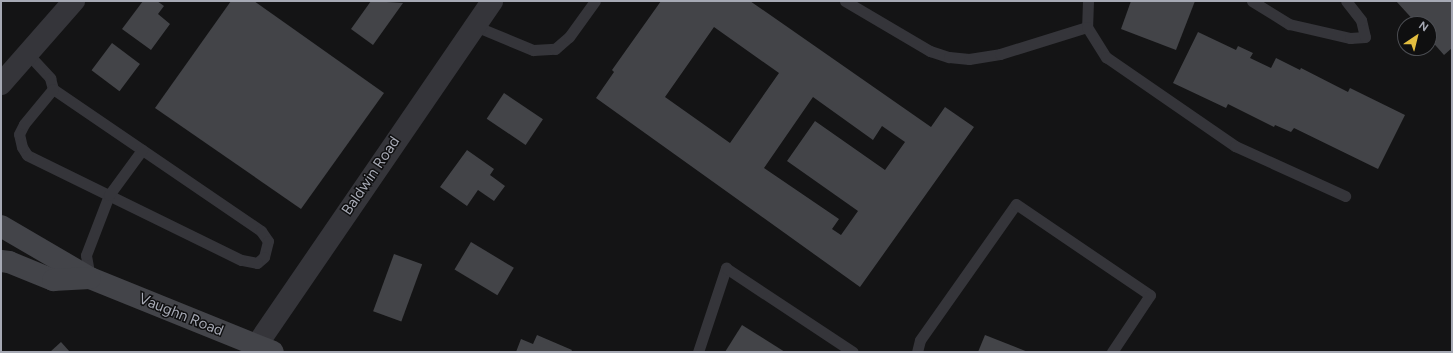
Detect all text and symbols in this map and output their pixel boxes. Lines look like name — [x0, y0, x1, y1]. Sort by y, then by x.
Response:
north arrow — [1397, 16, 1437, 56]
text: N — [1416, 19, 1431, 34]
street label: Baldwin Road — [338, 133, 404, 219]
street label: Vaughn Road — [136, 290, 226, 340]

